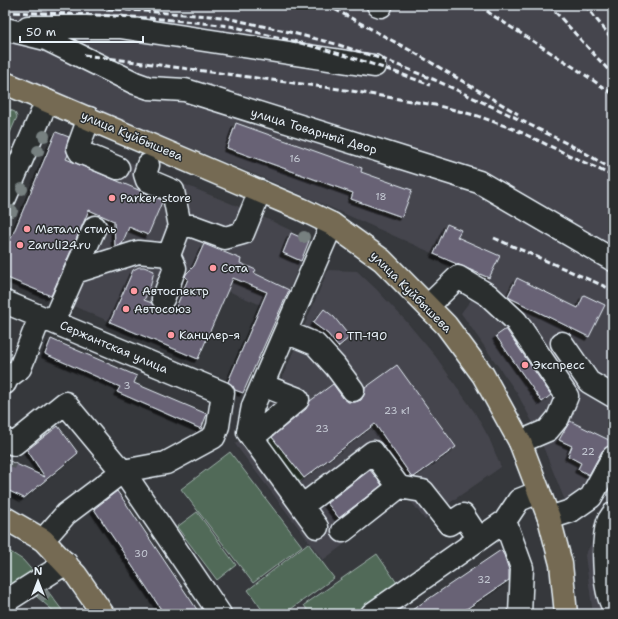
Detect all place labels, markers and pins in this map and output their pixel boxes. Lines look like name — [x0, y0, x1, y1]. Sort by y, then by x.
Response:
place label: Parker store — [120, 190, 191, 206]
marker: Parker store — [107, 193, 117, 203]
place label: Металл стиль — [35, 221, 116, 237]
marker: Металл стиль — [22, 224, 32, 234]
place label: Zaruli24.ru — [28, 237, 91, 253]
marker: Zaruli24.ru — [15, 240, 25, 250]
place label: Сота — [221, 260, 249, 276]
marker: Сота — [208, 263, 218, 273]
place label: Автоспектр — [142, 283, 209, 299]
marker: Автоспектр — [129, 286, 139, 296]
place label: Автосоюз — [134, 301, 191, 317]
marker: Автосоюз — [121, 304, 131, 314]
place label: Канцлер-я — [179, 327, 240, 343]
place label: ТП-190 — [347, 328, 387, 344]
marker: Канцлер-я — [166, 330, 176, 340]
marker: ТП-190 — [334, 331, 344, 341]
place label: Экспресс — [533, 357, 585, 373]
marker: Экспресс — [520, 360, 530, 370]

